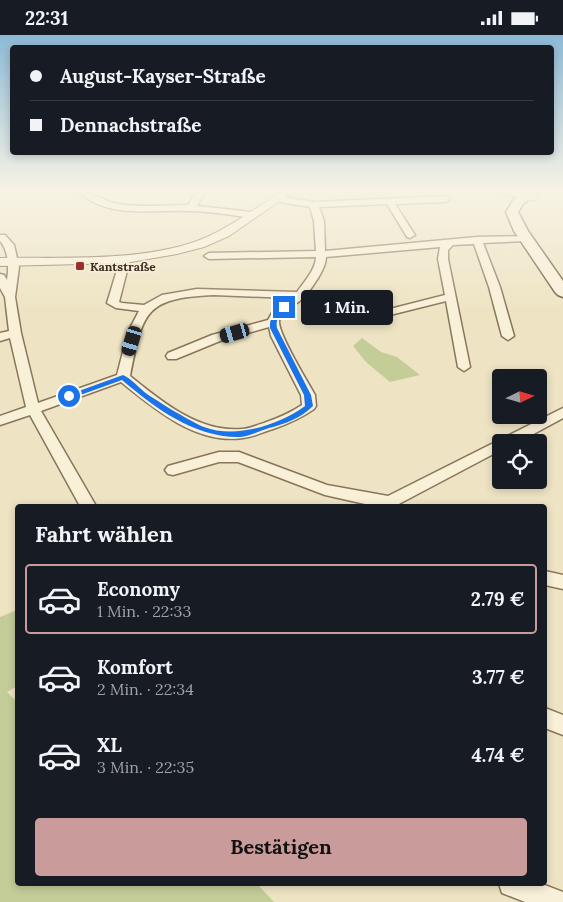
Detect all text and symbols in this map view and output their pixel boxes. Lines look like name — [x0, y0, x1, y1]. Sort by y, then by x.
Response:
text: 22:31 — [25, 6, 68, 30]
text: August-Kayser-Straße — [60, 64, 266, 88]
text: Dennachstraße — [60, 113, 201, 137]
place label: Kantstraße — [90, 259, 156, 274]
marker: Kantstraße — [74, 260, 86, 272]
callout: 1 Min. — [302, 289, 394, 325]
route end — [273, 296, 295, 318]
text: 1 Min. — [324, 297, 370, 317]
car — [218, 322, 251, 344]
car — [120, 324, 143, 358]
north arrow — [492, 369, 548, 424]
map controls — [492, 369, 547, 489]
route start — [58, 385, 80, 407]
button: locate — [492, 434, 547, 489]
text: Fahrt wählen — [35, 520, 173, 548]
icon: car — [37, 577, 82, 622]
text: Economy — [97, 577, 180, 601]
text: 2.79 € — [471, 587, 525, 611]
text: 1 Min. · 22:33 — [97, 601, 191, 621]
icon: car — [37, 655, 82, 700]
text: Komfort — [97, 655, 173, 679]
text: 3.77 € — [472, 665, 525, 689]
text: 2 Min. · 22:34 — [97, 679, 194, 699]
icon: car — [37, 733, 82, 778]
text: XL — [97, 733, 122, 757]
text: 4.74 € — [471, 743, 525, 767]
text: 3 Min. · 22:35 — [97, 757, 194, 777]
button: Bestätigen — [35, 818, 527, 876]

